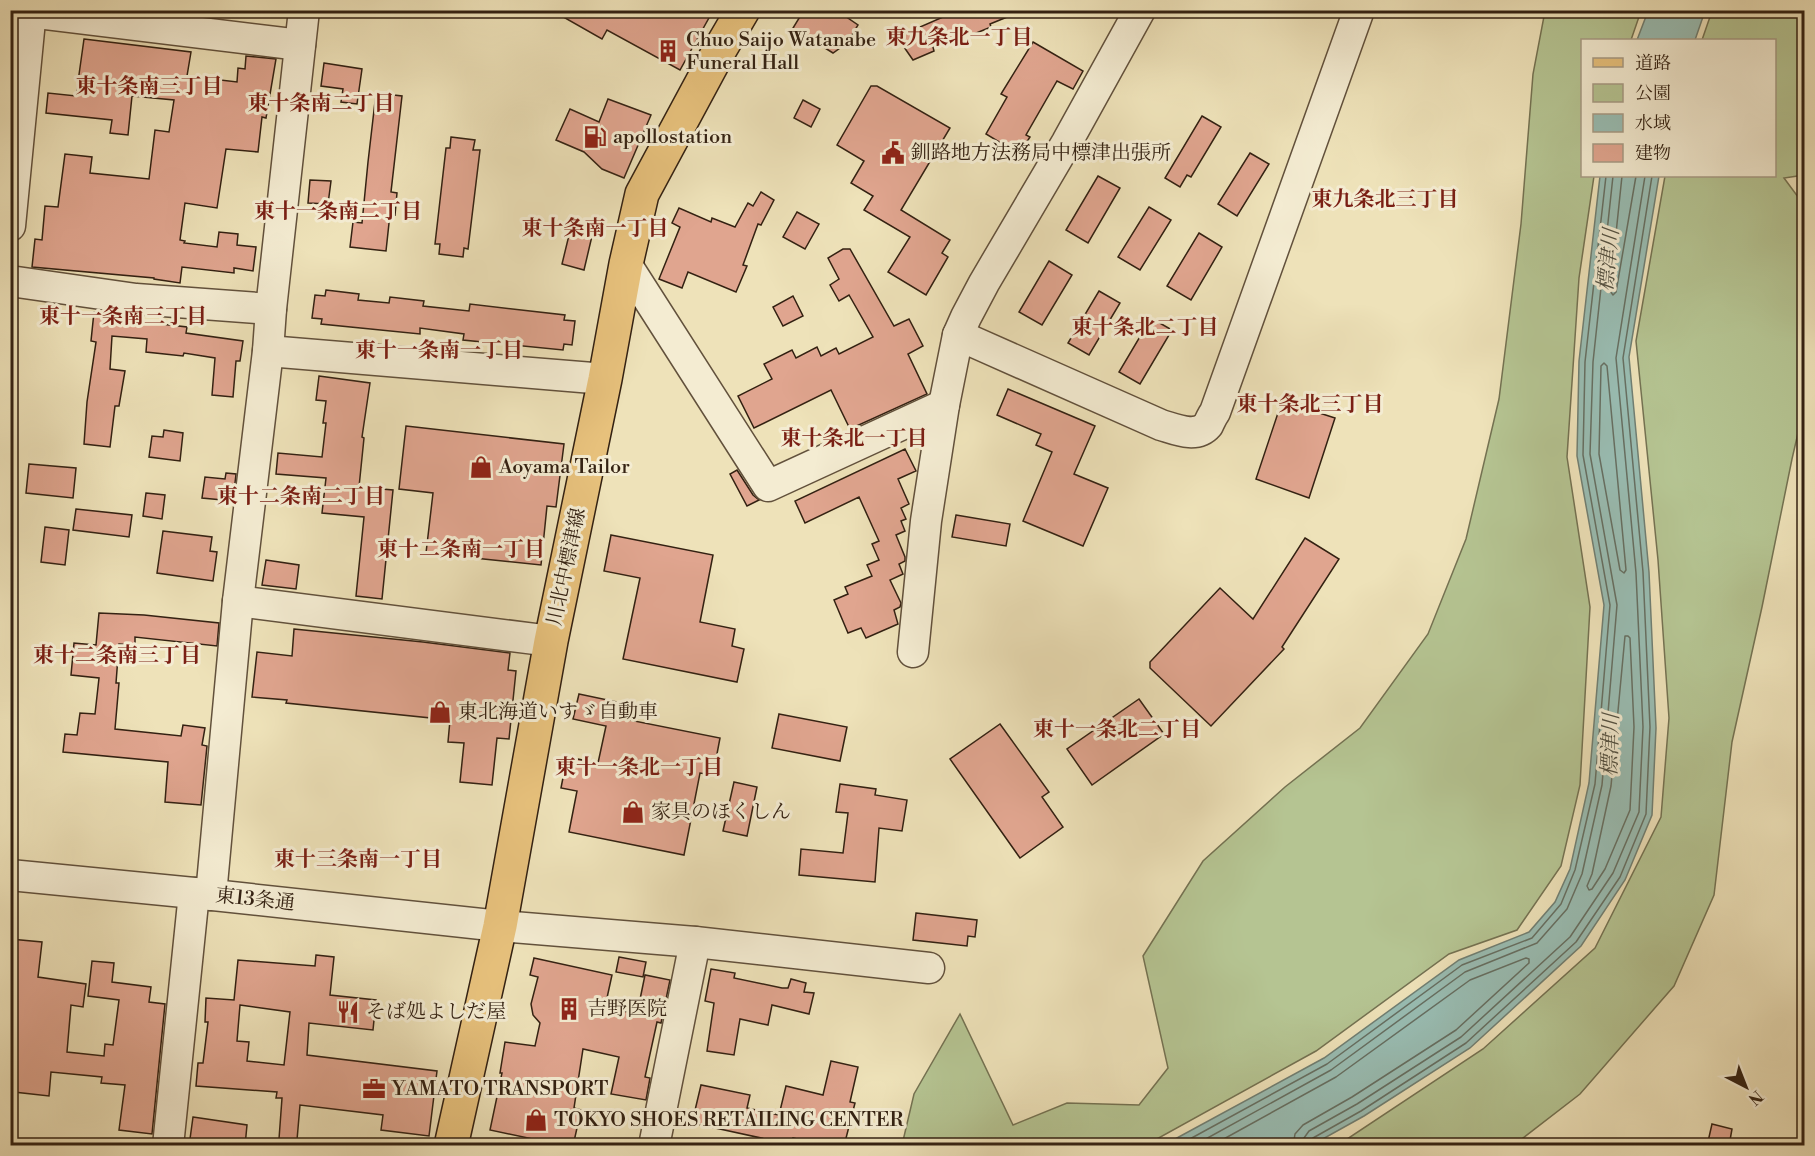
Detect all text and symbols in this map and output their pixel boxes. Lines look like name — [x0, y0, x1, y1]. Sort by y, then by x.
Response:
district label: 東九条北一丁目 — [886, 25, 1033, 51]
place label: Chuo Saijo Watanabe Funeral Hall — [686, 28, 876, 76]
building icon: Chuo Saijo Watanabe Funeral Hall — [655, 38, 681, 64]
legend — [1581, 39, 1776, 177]
text: 道路 — [1635, 52, 1671, 75]
district label: 東十条南三丁目 — [76, 74, 223, 100]
text: 公園 — [1635, 82, 1671, 105]
district label: 東十条南二丁目 — [248, 91, 395, 117]
text: 水域 — [1635, 112, 1671, 135]
fuel station icon: apollostation — [582, 124, 608, 150]
place label: apollostation — [613, 125, 732, 150]
public building icon: 釧路地方法務局中標津出張所 — [880, 140, 906, 166]
place label: 釧路地方法務局中標津出張所 — [911, 141, 1171, 166]
text: 建物 — [1635, 142, 1671, 165]
district label: 東九条北三丁目 — [1312, 187, 1459, 213]
district label: 東十一条南二丁目 — [254, 199, 422, 225]
district label: 東十条南一丁目 — [522, 216, 669, 242]
water label: 標津川 — [1593, 225, 1625, 293]
district label: 東十一条南三丁目 — [39, 304, 207, 330]
district label: 東十条北二丁目 — [1072, 315, 1219, 341]
district label: 東十一条南一丁目 — [355, 338, 523, 364]
district label: 東十条北三丁目 — [1237, 392, 1384, 418]
district label: 東十条北一丁目 — [781, 426, 928, 452]
shop icon: Aoyama Tailor — [468, 454, 494, 480]
place label: Aoyama Tailor — [498, 455, 630, 480]
district label: 東十二条南二丁目 — [217, 484, 385, 510]
street label: 川北中標津線 — [542, 506, 592, 628]
district label: 東十二条南一丁目 — [377, 537, 545, 563]
district label: 東十二条南三丁目 — [33, 643, 201, 669]
shop icon: 東北海道いすゞ自動車 — [427, 699, 453, 725]
place label: 東北海道いすゞ自動車 — [458, 700, 658, 725]
water label: 標津川 — [1597, 711, 1625, 777]
district label: 東十一条北二丁目 — [1033, 717, 1201, 743]
district label: 東十一条北一丁目 — [555, 755, 723, 781]
shop icon: 家具のほくしん — [620, 799, 646, 825]
place label: 家具のほくしん — [651, 800, 791, 825]
district label: 東十三条南一丁目 — [274, 847, 442, 873]
street label: 東13条通 — [214, 883, 296, 917]
building icon: 吉野医院 — [556, 996, 582, 1022]
place label: 吉野医院 — [587, 997, 667, 1022]
restaurant icon: そば処よしだ屋 — [335, 999, 361, 1025]
place label: そば処よしだ屋 — [366, 1000, 506, 1025]
north arrow — [1716, 1057, 1776, 1117]
office icon: YAMATO TRANSPORT — [361, 1076, 387, 1102]
place label: YAMATO TRANSPORT — [391, 1077, 608, 1102]
text: N — [1744, 1086, 1767, 1109]
shop icon: TOKYO SHOES RETAILING CENTER — [523, 1107, 549, 1133]
place label: TOKYO SHOES RETAILING CENTER — [554, 1108, 905, 1133]

